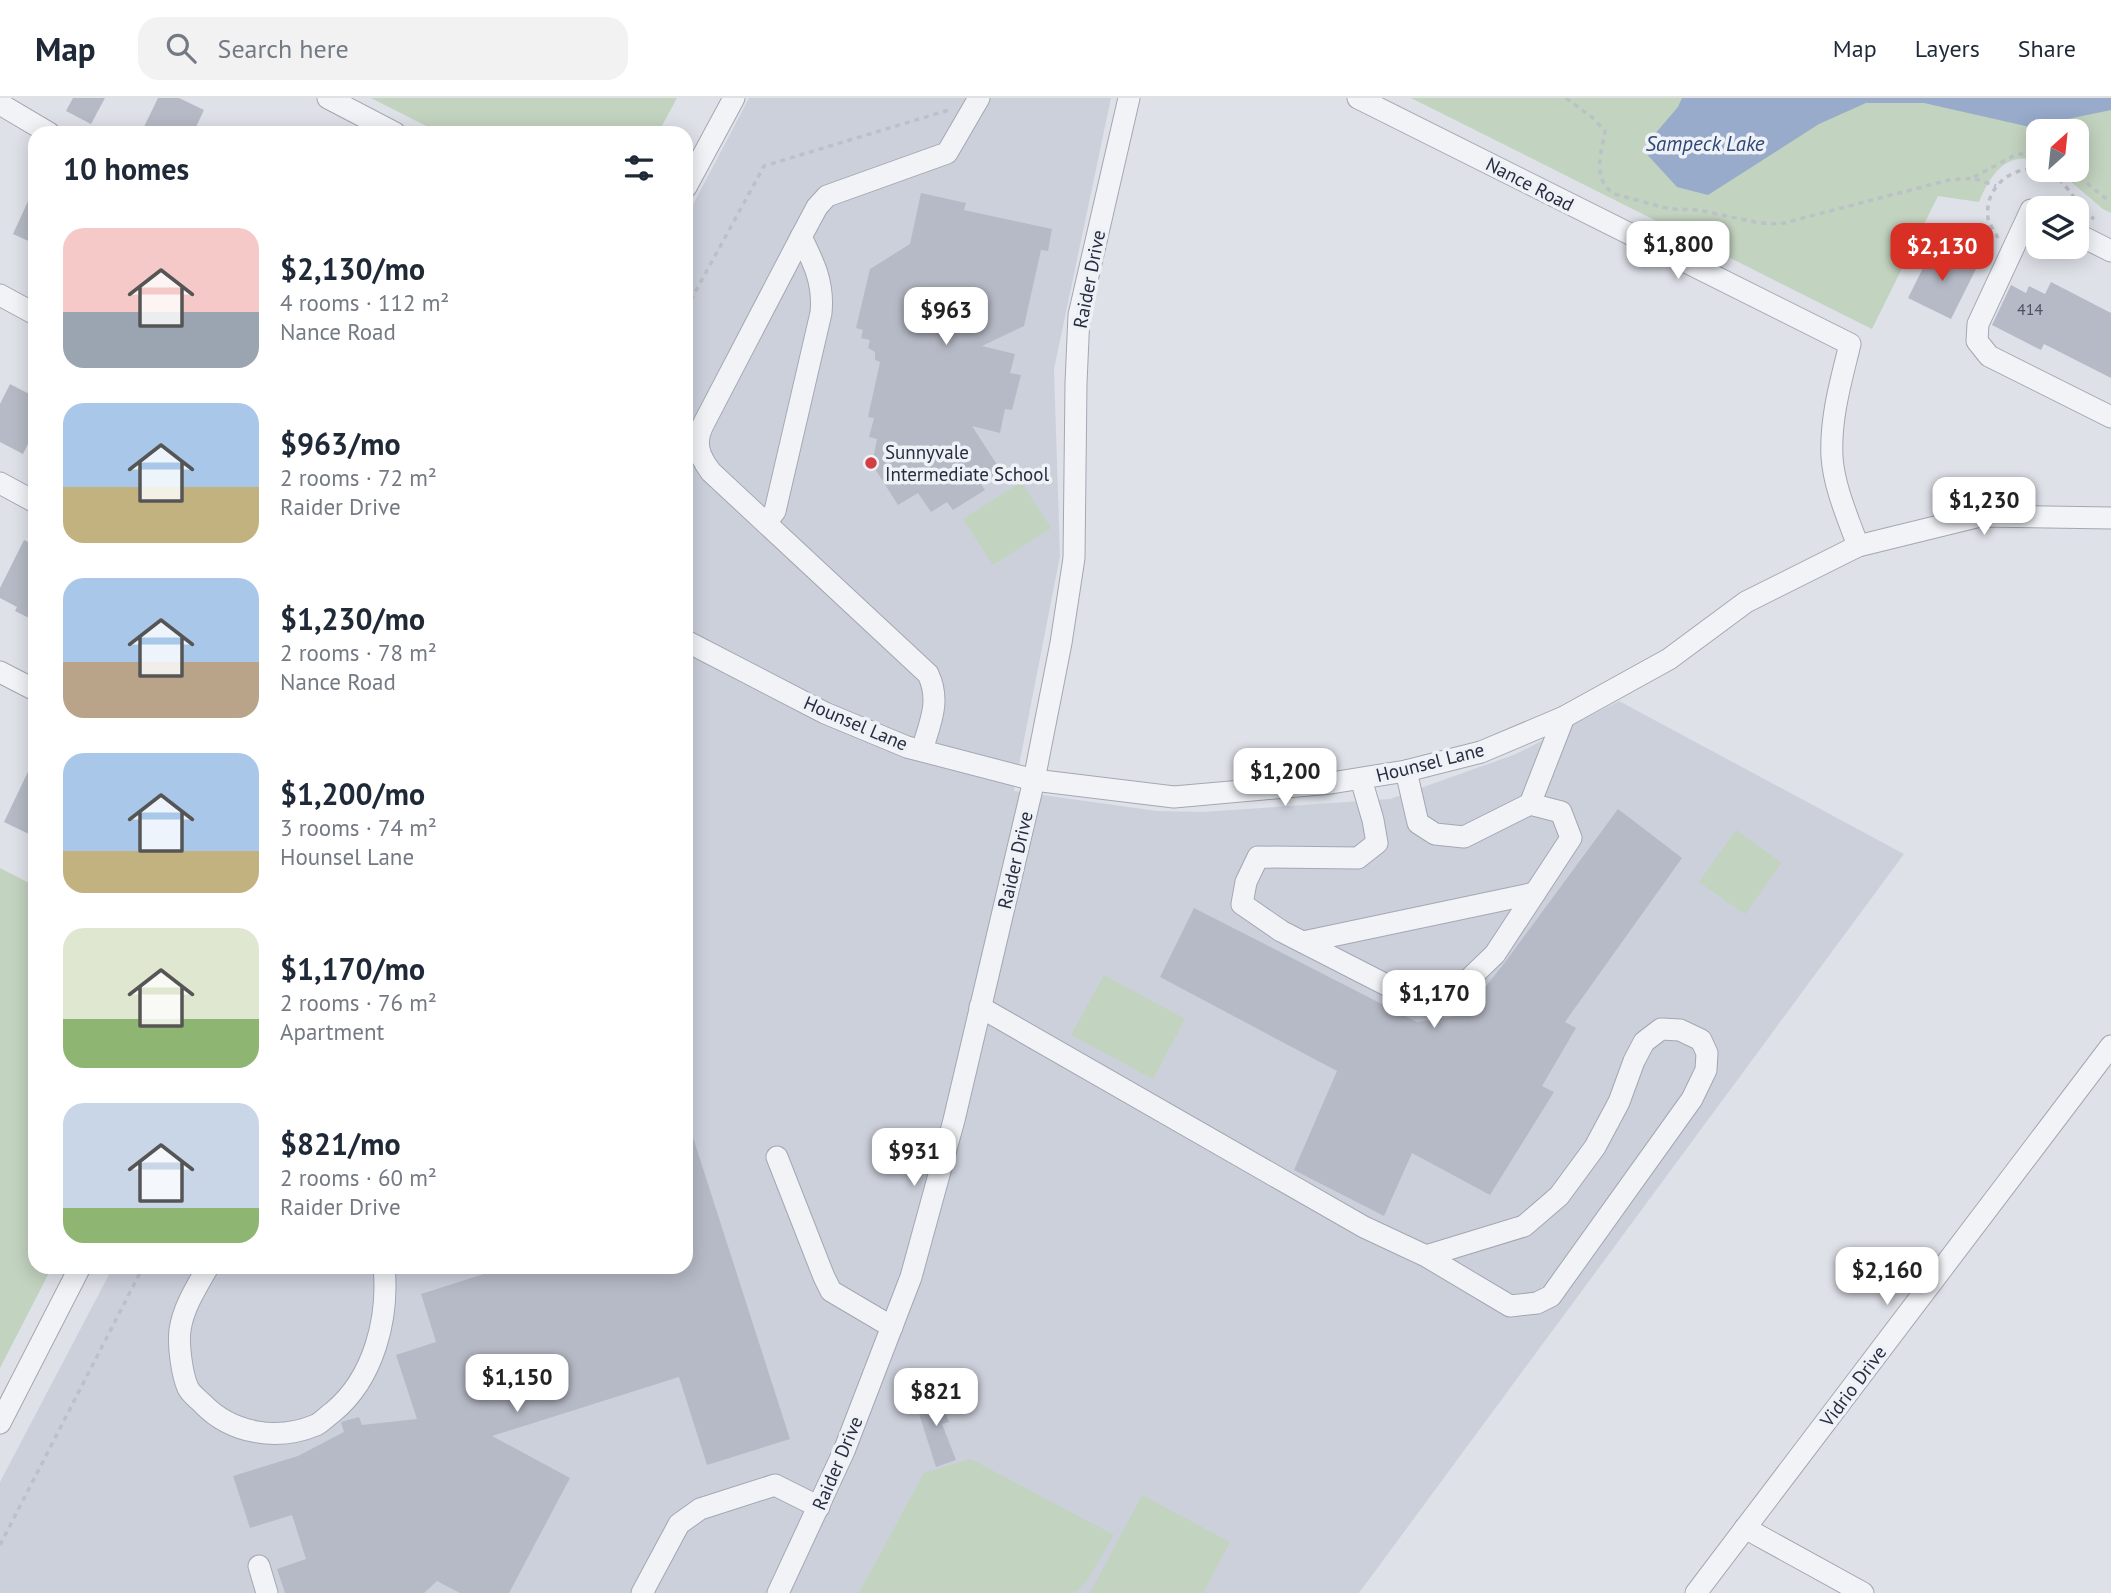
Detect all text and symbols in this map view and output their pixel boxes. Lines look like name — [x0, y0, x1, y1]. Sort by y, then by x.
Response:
search box — [138, 17, 628, 80]
text: Map — [35, 27, 96, 70]
icon: search — [162, 29, 200, 67]
text: Search here — [218, 32, 349, 65]
text: Map — [1833, 33, 1877, 64]
text: Layers — [1915, 33, 1980, 64]
text: Share — [2018, 33, 2076, 64]
north arrow — [2026, 119, 2090, 182]
map controls — [2026, 119, 2089, 259]
water label: Sampeck Lake — [1645, 130, 1765, 157]
text: 10 homes — [63, 149, 189, 188]
icon: filters — [620, 149, 658, 187]
street label: Nance Road — [1482, 152, 1578, 216]
button: layers — [2026, 196, 2089, 259]
pin: $1,800 — [1621, 222, 1735, 281]
pin: $2,130 — [1885, 223, 1999, 283]
street label: Raider Drive — [1068, 228, 1110, 330]
text: $1,800 — [1642, 229, 1714, 258]
text: $2,130 — [1906, 231, 1978, 260]
text: $2,130/mo — [280, 249, 425, 288]
icon: home — [119, 256, 203, 340]
text: 4 rooms · 112 m² — [280, 288, 449, 317]
pin: $963 — [905, 288, 987, 347]
text: $963 — [920, 295, 972, 324]
house number: 414 — [2017, 299, 2043, 319]
text: Nance Road — [280, 317, 396, 346]
text: $963/mo — [280, 424, 401, 463]
icon: home — [119, 431, 203, 515]
place label: Sunnyvale Intermediate School — [885, 440, 1049, 486]
marker: Sunnyvale Intermediate School — [863, 455, 879, 471]
text: 2 rooms · 72 m² — [280, 463, 437, 492]
pin: $1,230 — [1927, 478, 2041, 537]
text: $1,230 — [1948, 485, 2020, 514]
text: Raider Drive — [280, 492, 401, 521]
text: $1,230/mo — [280, 599, 425, 638]
icon: home — [119, 606, 203, 690]
text: 2 rooms · 78 m² — [280, 638, 437, 667]
text: Nance Road — [280, 667, 396, 696]
street label: Hounsel Lane — [800, 690, 912, 756]
street label: Hounsel Lane — [1373, 737, 1487, 787]
pin: $1,200 — [1228, 748, 1342, 808]
text: $1,200 — [1249, 756, 1321, 785]
text: $1,200/mo — [280, 774, 425, 813]
icon: home — [119, 781, 203, 865]
street label: Raider Drive — [992, 809, 1038, 911]
text: 3 rooms · 74 m² — [280, 813, 437, 842]
text: Hounsel Lane — [280, 842, 414, 871]
text: $1,170/mo — [280, 949, 425, 988]
icon: home — [119, 956, 203, 1040]
pin: $1,170 — [1377, 970, 1491, 1030]
text: $1,170 — [1398, 978, 1470, 1007]
text: 2 rooms · 76 m² — [280, 988, 437, 1017]
text: Apartment — [280, 1017, 384, 1046]
text: $821/mo — [280, 1124, 401, 1163]
pin: $931 — [873, 1128, 955, 1188]
icon: home — [119, 1131, 203, 1215]
text: $931 — [888, 1136, 940, 1165]
text: 2 rooms · 60 m² — [280, 1163, 437, 1192]
text: Raider Drive — [280, 1192, 401, 1221]
pin: $2,160 — [1830, 1248, 1944, 1307]
text: $2,160 — [1851, 1255, 1923, 1284]
street label: Vidrio Drive — [1814, 1341, 1891, 1432]
pin: $1,150 — [460, 1354, 574, 1414]
text: $1,150 — [481, 1362, 553, 1391]
pin: $821 — [895, 1368, 977, 1428]
text: $821 — [910, 1376, 962, 1405]
street label: Raider Drive — [806, 1412, 868, 1514]

